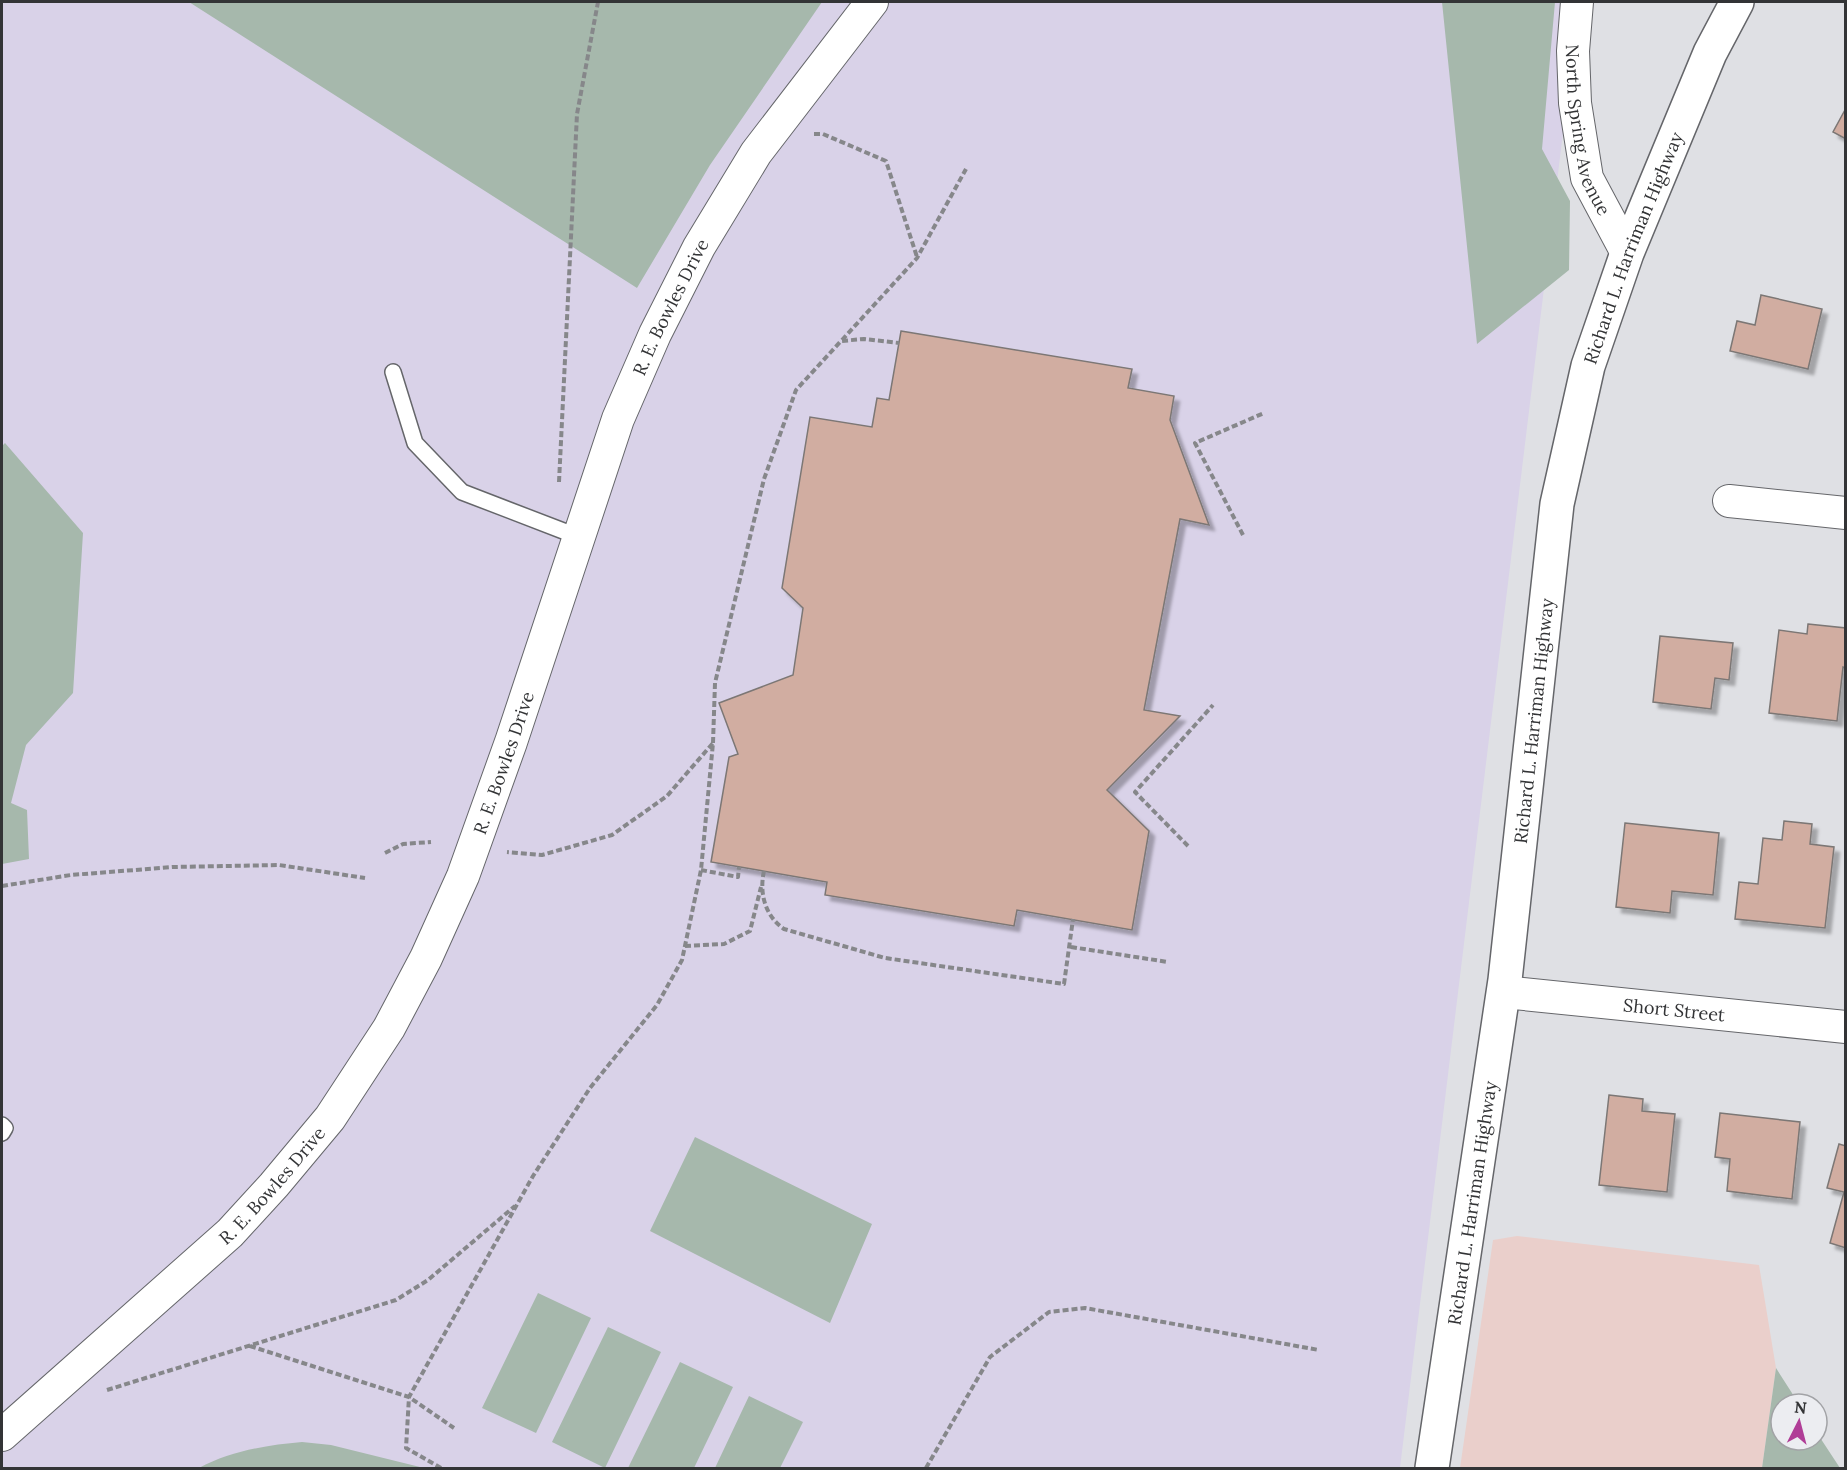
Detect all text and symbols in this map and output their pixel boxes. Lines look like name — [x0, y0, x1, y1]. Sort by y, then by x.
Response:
street label: North Spring Avenue — [1561, 44, 1616, 219]
street label: Richard L. Harriman Highway — [1578, 128, 1688, 367]
street label: R. E. Bowles Drive — [627, 234, 713, 379]
street label: Richard L. Harriman Highway — [1508, 597, 1558, 845]
street label: R. E. Bowles Drive — [467, 688, 539, 837]
street label: Short Street — [1622, 993, 1726, 1026]
street label: Richard L. Harriman Highway — [1442, 1079, 1501, 1327]
street label: R. E. Bowles Drive — [214, 1121, 330, 1249]
north arrow — [1769, 1392, 1829, 1452]
text: N — [1793, 1396, 1808, 1418]

